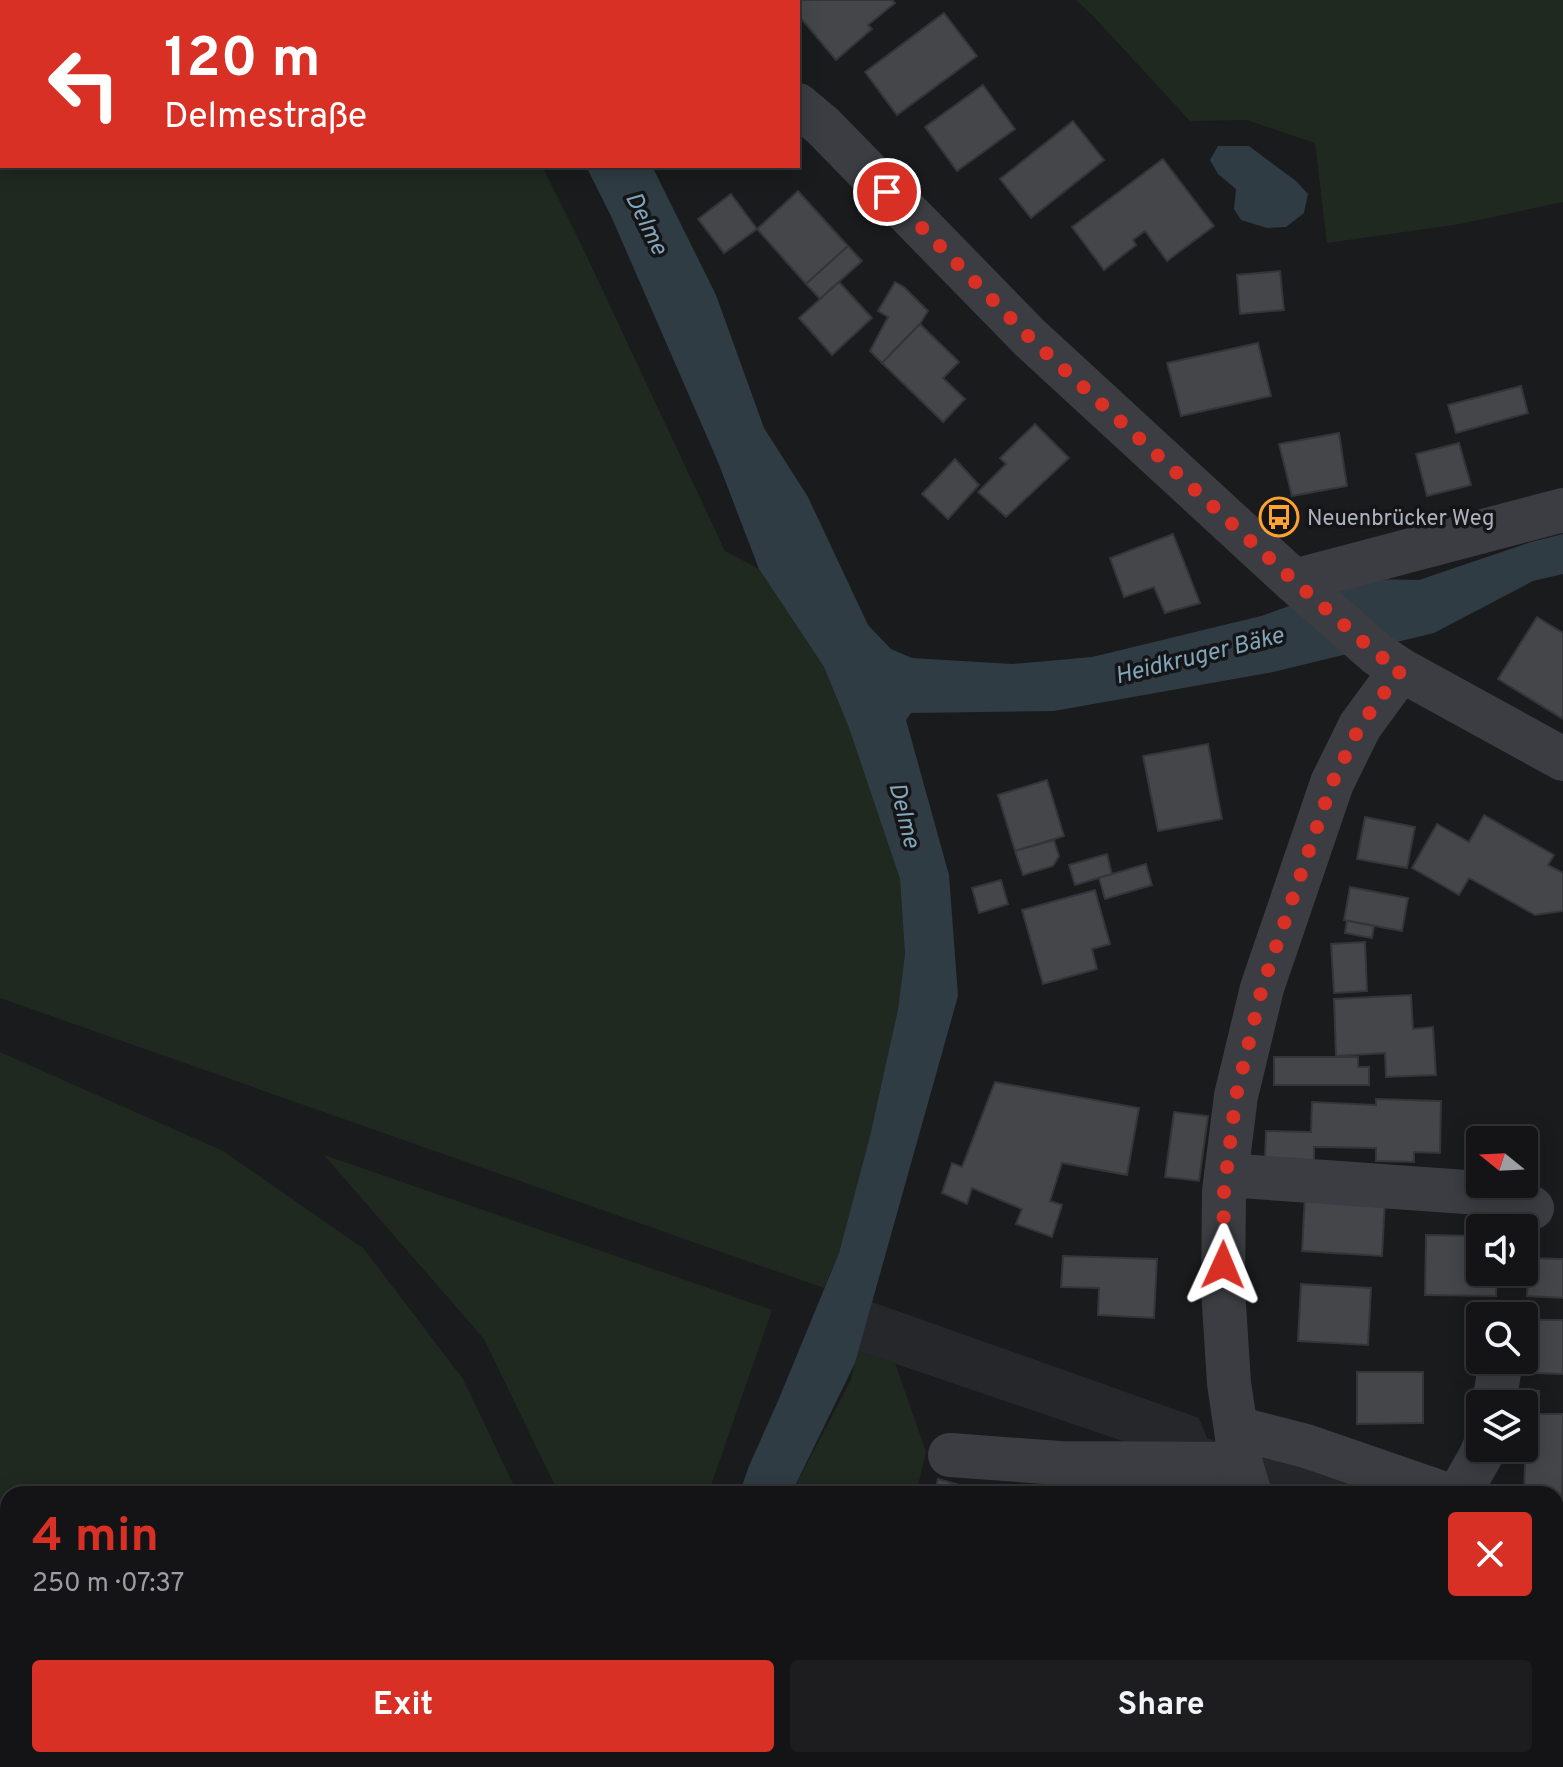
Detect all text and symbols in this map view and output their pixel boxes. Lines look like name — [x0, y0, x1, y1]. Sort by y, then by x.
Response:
text: 120 m — [164, 26, 321, 96]
icon: left — [32, 32, 136, 136]
text: Delmestraße — [164, 95, 367, 141]
pin — [853, 158, 921, 226]
icon: arrive — [865, 170, 909, 214]
water label: Delme — [617, 188, 673, 261]
bus stop icon: Neuenbrücker Weg — [1258, 496, 1300, 538]
place label: Neuenbrücker Weg — [1307, 506, 1494, 533]
water label: Heidkruger Bäke — [1112, 621, 1288, 692]
water label: Delme — [880, 780, 926, 852]
north arrow — [1466, 1126, 1538, 1198]
map controls — [1466, 1126, 1538, 1462]
button: sound — [1466, 1214, 1538, 1286]
position arrow — [1181, 1223, 1265, 1307]
button: search — [1466, 1302, 1538, 1374]
button: layers — [1466, 1390, 1538, 1462]
text: 4 min — [32, 1508, 159, 1568]
button: close — [1448, 1512, 1532, 1596]
text: 250 m · 07:37 — [32, 1568, 184, 1601]
button: Exit — [32, 1660, 774, 1752]
button: Share — [790, 1660, 1532, 1752]

